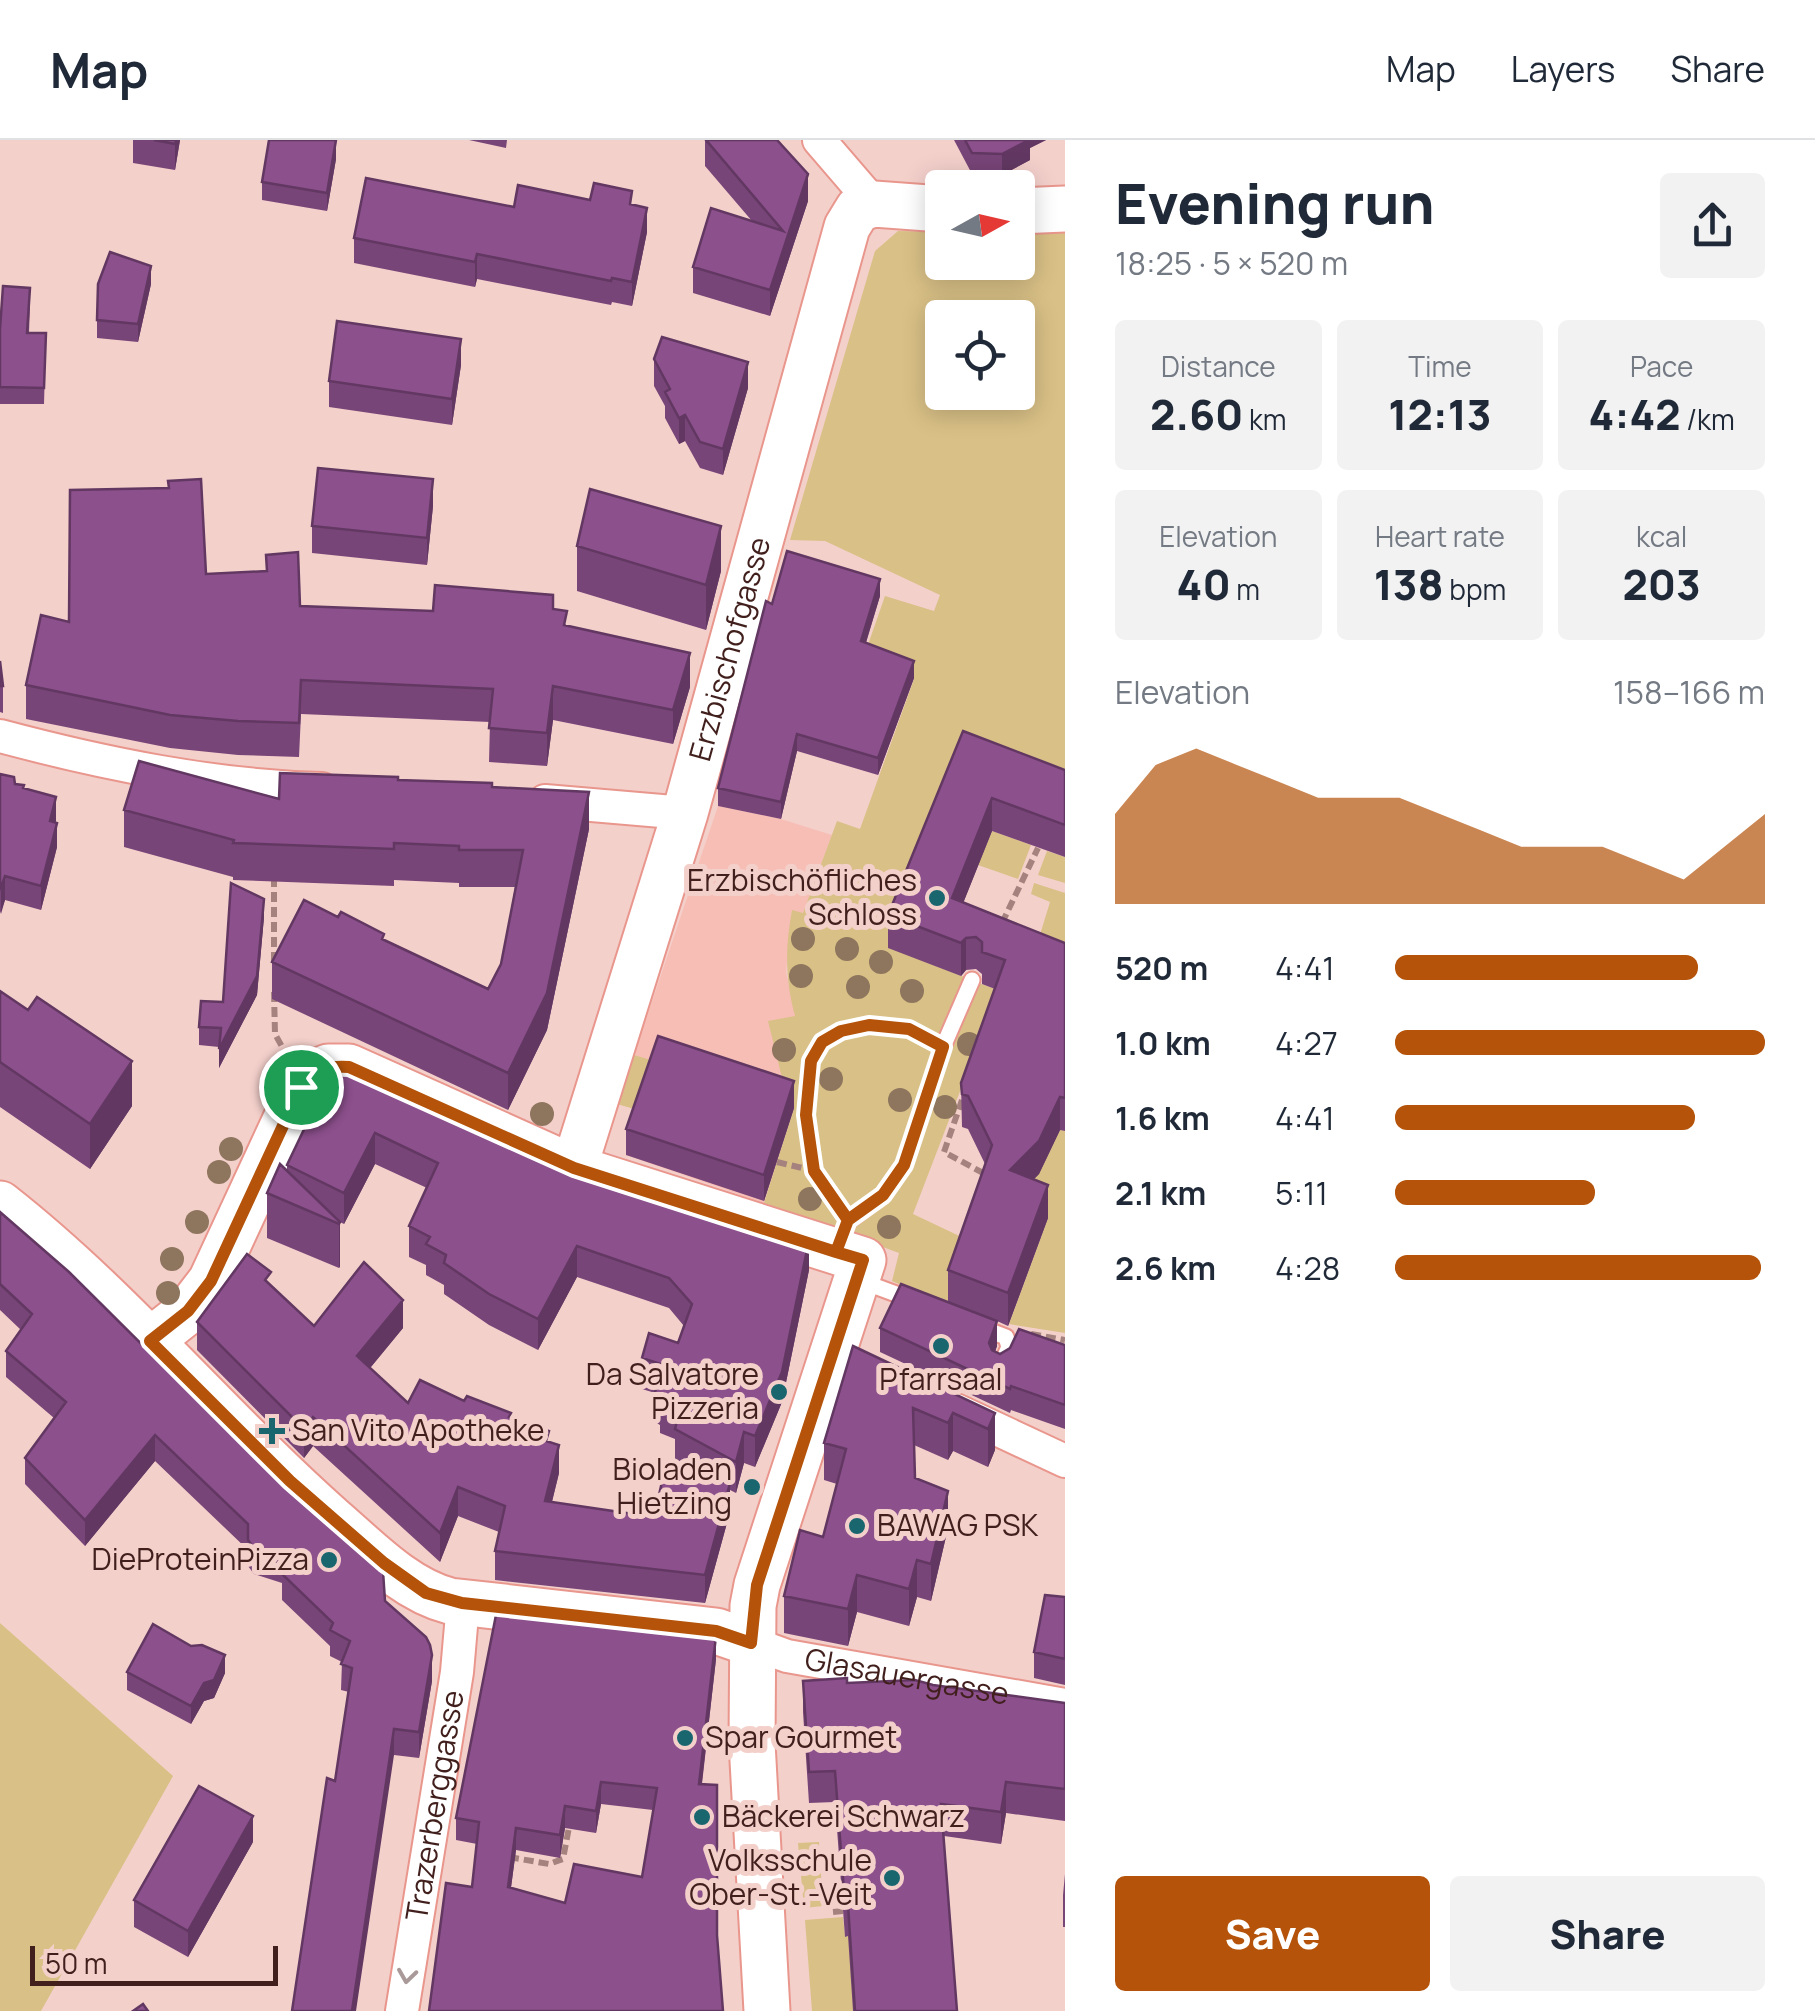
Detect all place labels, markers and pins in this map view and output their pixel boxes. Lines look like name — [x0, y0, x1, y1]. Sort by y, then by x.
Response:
place label: Erzbischöfliches Schloss — [687, 859, 917, 934]
marker: Erzbischöfliches Schloss — [926, 887, 948, 909]
pin — [259, 1045, 344, 1130]
marker: Pfarrsaal — [930, 1335, 952, 1357]
place label: Da Salvatore Pizzeria — [586, 1353, 759, 1428]
place label: Pfarrsaal — [879, 1358, 1003, 1399]
marker: Da Salvatore Pizzeria — [768, 1381, 790, 1403]
place label: San Vito Apotheke — [292, 1409, 545, 1450]
marker: San Vito Apotheke — [261, 1420, 283, 1442]
place label: Bioladen Hietzing — [613, 1448, 732, 1523]
marker: Bioladen Hietzing — [741, 1476, 763, 1498]
place label: BAWAG PSK — [877, 1504, 1038, 1545]
marker: BAWAG PSK — [846, 1515, 868, 1537]
place label: DieProteinPizza — [91, 1538, 309, 1579]
marker: DieProteinPizza — [318, 1549, 340, 1571]
place label: Spar Gourmet — [705, 1716, 897, 1757]
marker: Spar Gourmet — [674, 1727, 696, 1749]
place label: Bäckerei Schwarz — [722, 1795, 965, 1836]
marker: Bäckerei Schwarz — [691, 1806, 713, 1828]
place label: Volksschule Ober-St.-Veit — [689, 1839, 872, 1914]
marker: Volksschule Ober-St.-Veit — [881, 1867, 903, 1889]

